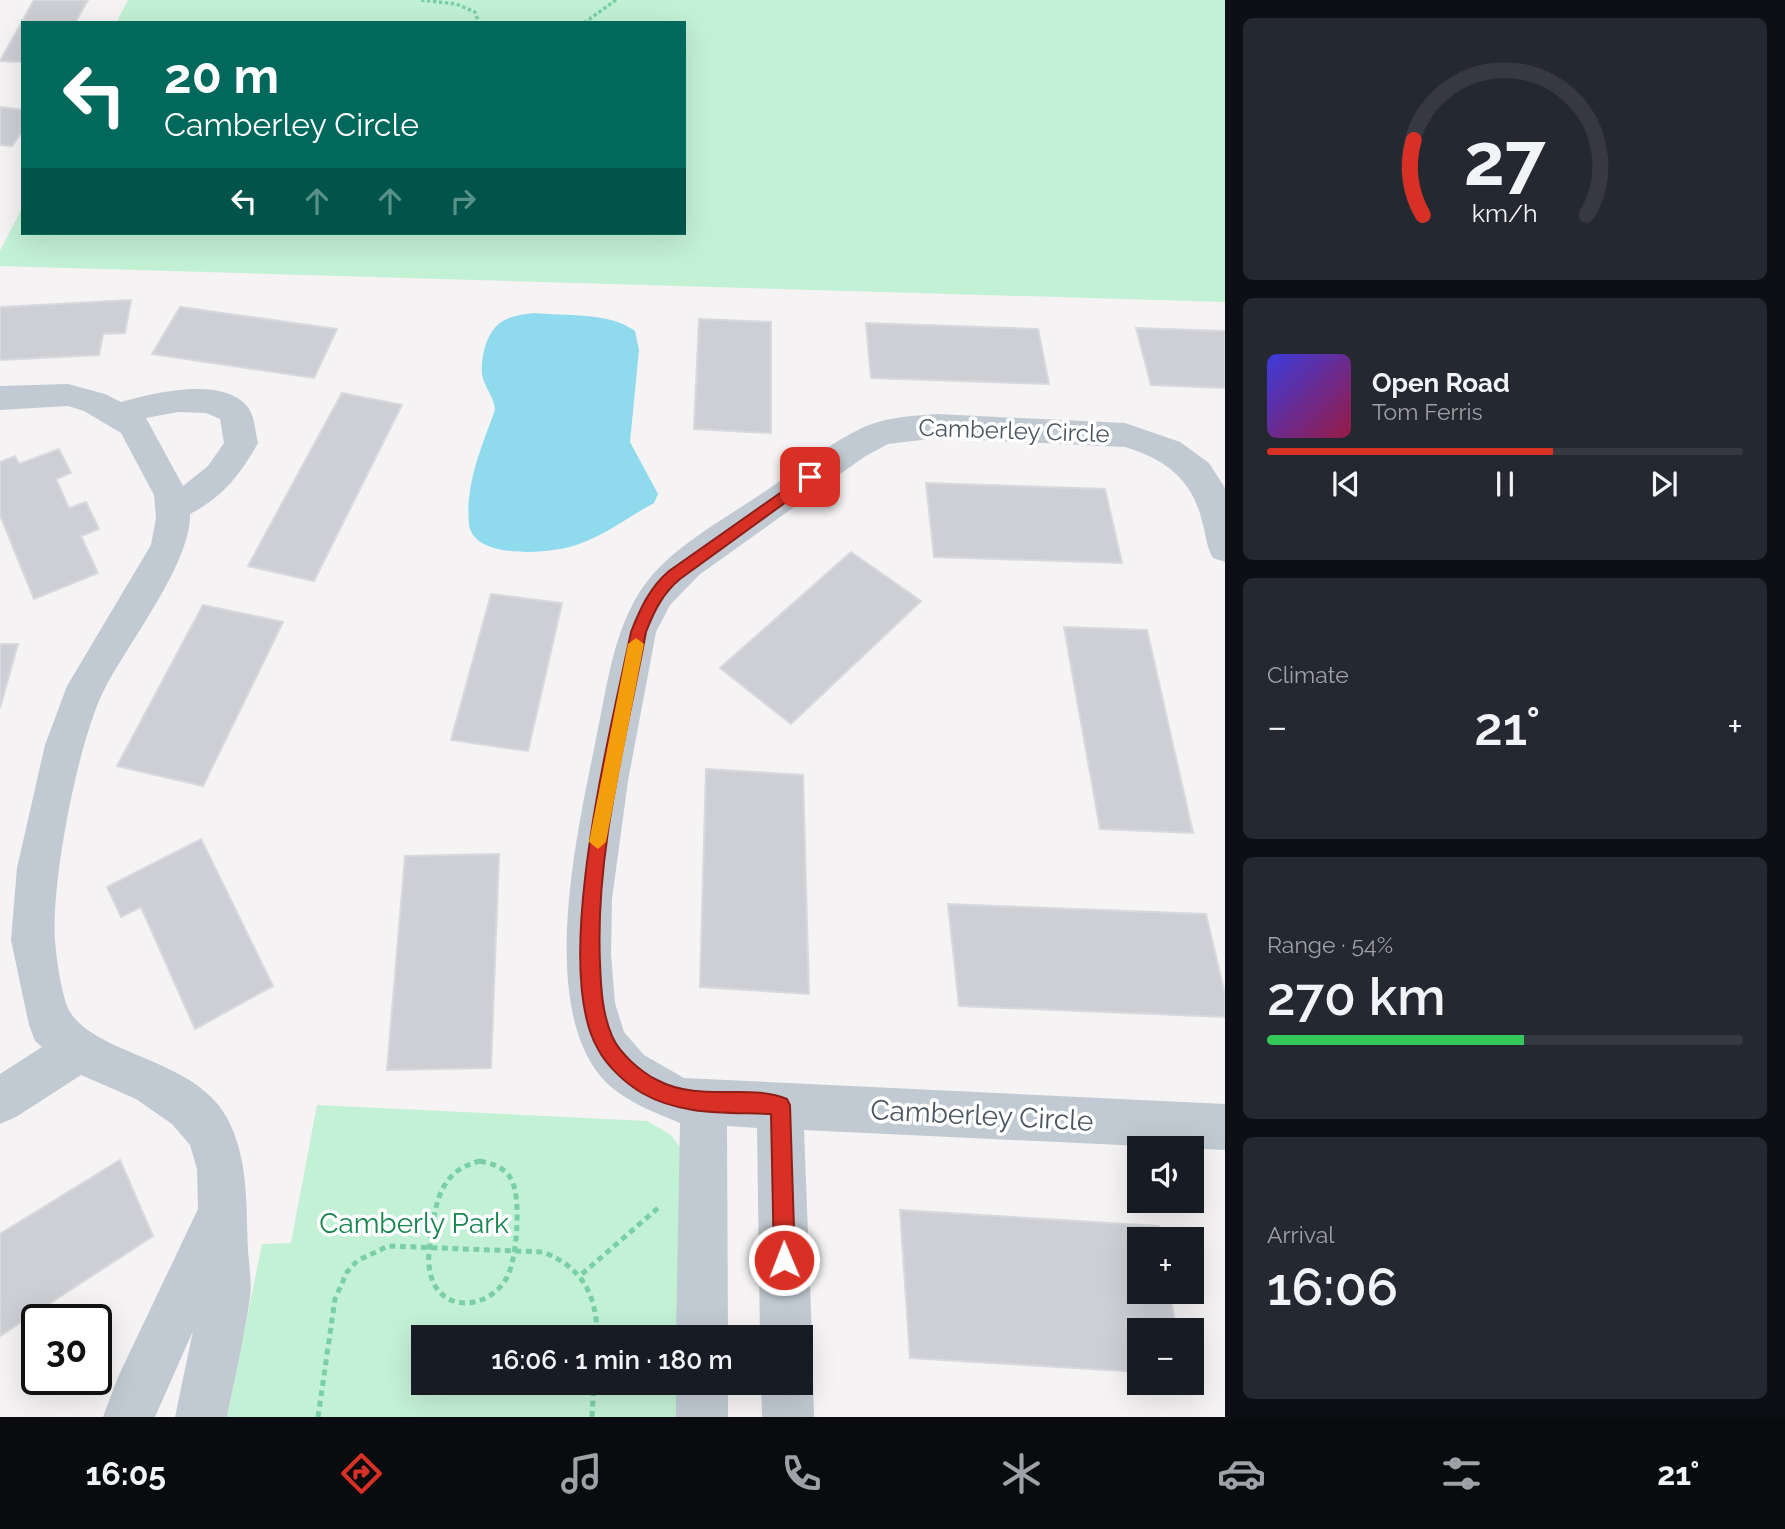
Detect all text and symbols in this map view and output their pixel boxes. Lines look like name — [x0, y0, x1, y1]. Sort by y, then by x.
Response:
text: 20 m — [164, 47, 279, 104]
icon: left — [49, 49, 140, 140]
text: Camberley Circle — [164, 106, 419, 143]
text: 27 — [1464, 117, 1546, 202]
icon: left — [225, 182, 263, 220]
icon: ahead — [298, 182, 336, 220]
icon: ahead — [371, 182, 409, 220]
icon: right — [444, 182, 482, 220]
text: km/h — [1472, 198, 1538, 228]
text: Open Road — [1372, 368, 1510, 398]
text: Tom Ferris — [1372, 398, 1483, 425]
street label: Camberley Circle — [918, 413, 1110, 448]
pin — [780, 447, 840, 507]
icon: arrive — [791, 458, 829, 496]
icon: previous — [1327, 465, 1365, 503]
icon: pause — [1486, 465, 1524, 503]
icon: next — [1645, 465, 1683, 503]
text: Climate — [1267, 661, 1349, 688]
text: 21° — [1474, 696, 1541, 757]
text: − — [1267, 704, 1287, 749]
text: + — [1727, 704, 1743, 749]
text: Range · 54% — [1267, 931, 1393, 958]
text: 270 km — [1267, 966, 1446, 1027]
street label: Camberley Circle — [870, 1093, 1094, 1138]
map controls — [1127, 1136, 1204, 1395]
button: sound — [1127, 1136, 1204, 1213]
park label: Camberly Park — [319, 1207, 509, 1240]
text: Arrival — [1267, 1221, 1334, 1248]
position arrow — [747, 1223, 821, 1297]
button: + — [1127, 1227, 1204, 1304]
text: 16:06 — [1267, 1256, 1398, 1317]
speed limit sign: 30 — [21, 1304, 112, 1395]
button: − — [1127, 1318, 1204, 1395]
text: 16:06 · 1 min · 180 m — [491, 1345, 733, 1375]
icon: directions — [337, 1449, 386, 1498]
icon: music — [557, 1449, 606, 1498]
icon: phone — [777, 1449, 826, 1498]
icon: climate — [997, 1449, 1046, 1498]
icon: car — [1217, 1449, 1266, 1498]
icon: filters — [1437, 1449, 1486, 1498]
text: 16:05 — [86, 1455, 166, 1492]
text: 21° — [1657, 1455, 1699, 1492]

